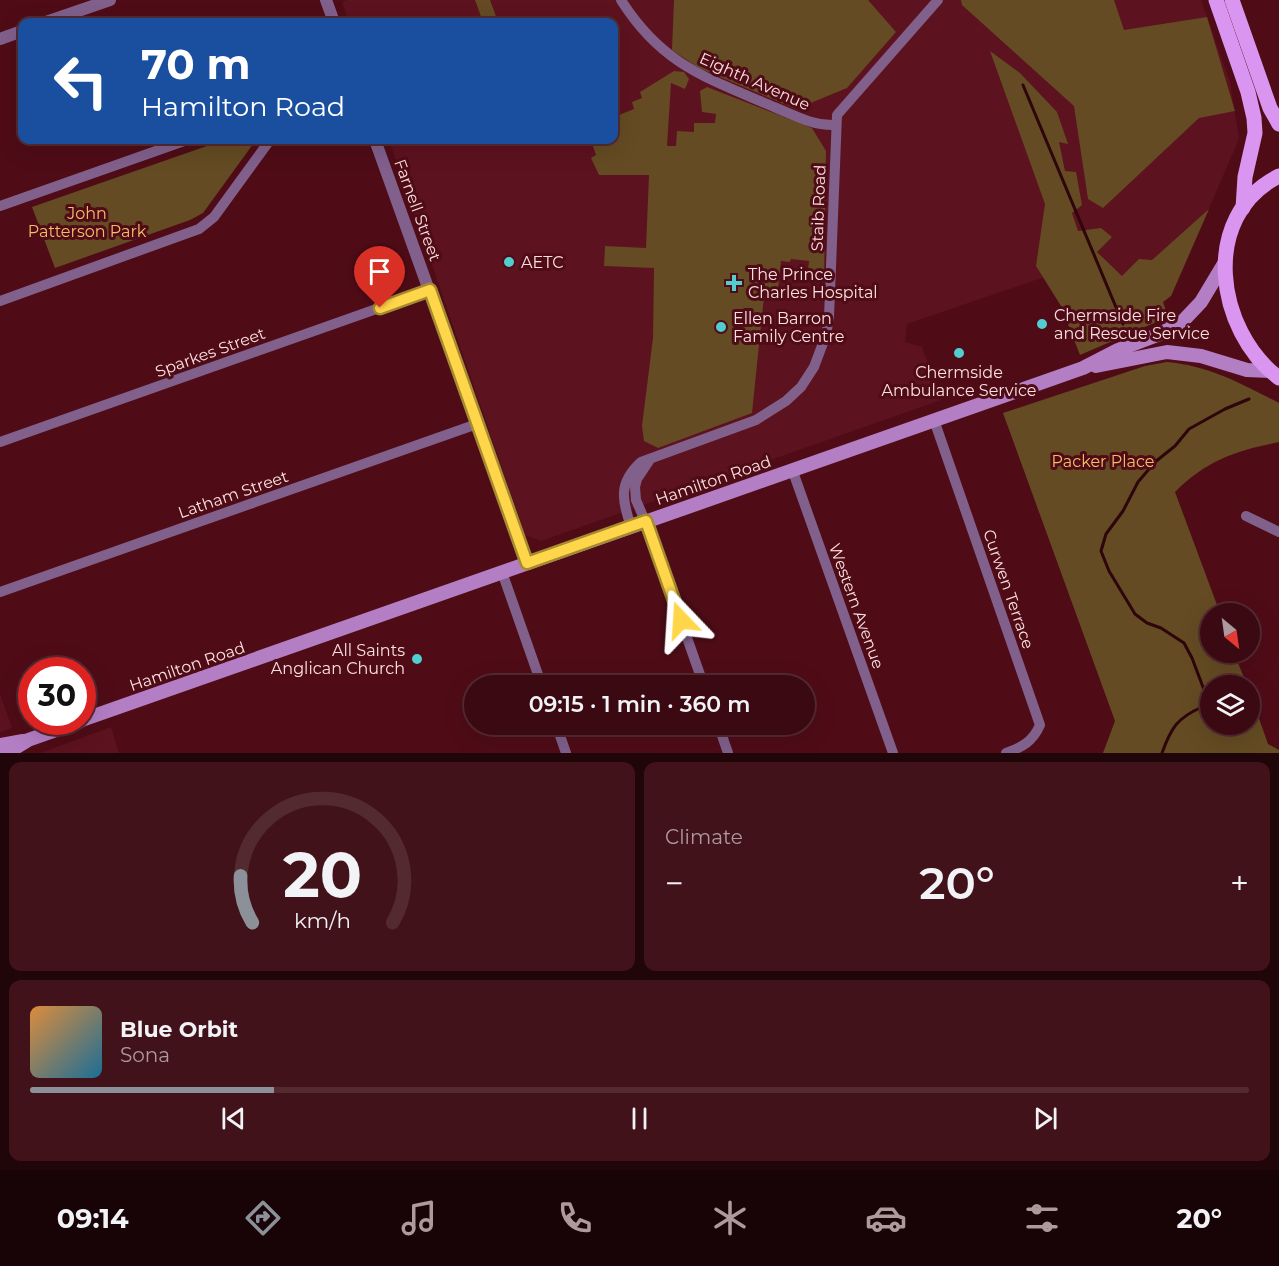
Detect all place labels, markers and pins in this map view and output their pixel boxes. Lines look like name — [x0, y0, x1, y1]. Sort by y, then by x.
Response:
pin — [354, 246, 405, 308]
place label: AETC — [521, 253, 564, 272]
marker: AETC — [502, 255, 516, 269]
place label: The Prince Charles Hospital — [748, 265, 878, 302]
marker: The Prince Charles Hospital — [725, 274, 743, 292]
place label: Chermside Fire and Rescue Service — [1054, 306, 1210, 343]
place label: Ellen Barron Family Centre — [733, 309, 844, 346]
marker: Chermside Fire and Rescue Service — [1035, 317, 1049, 331]
marker: Ellen Barron Family Centre — [714, 320, 728, 334]
marker: Chermside Ambulance Service — [952, 346, 966, 360]
place label: Chermside Ambulance Service — [882, 363, 1037, 400]
place label: All Saints Anglican Church — [271, 641, 405, 678]
marker: All Saints Anglican Church — [410, 652, 424, 666]

